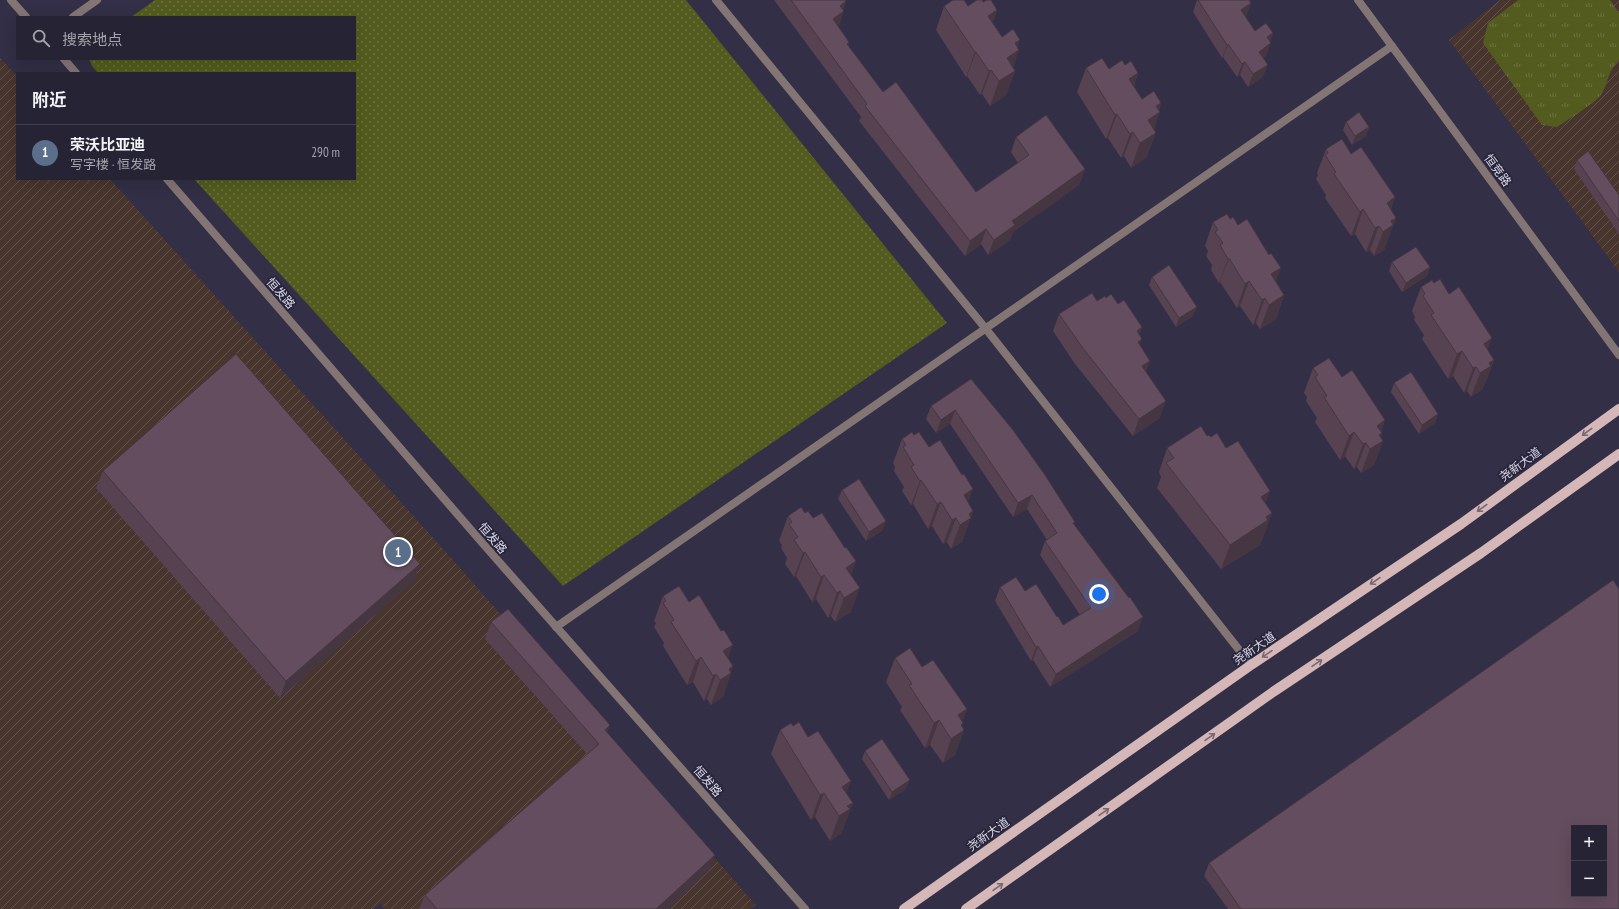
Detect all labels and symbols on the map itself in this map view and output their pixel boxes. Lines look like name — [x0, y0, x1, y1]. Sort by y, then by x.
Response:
street label: 恒竞路 — [1481, 151, 1515, 189]
street label: 恒发路 — [264, 274, 298, 312]
one-way arrow — [1582, 428, 1593, 436]
street label: 尧新大道 — [1496, 444, 1544, 484]
one-way arrow — [1477, 504, 1488, 512]
street label: 恒发路 — [476, 519, 510, 557]
pin: 1 — [385, 537, 411, 567]
one-way arrow — [1369, 578, 1381, 586]
your location — [1089, 584, 1109, 604]
street label: 尧新大道 — [1230, 628, 1278, 668]
one-way arrow — [1262, 650, 1273, 658]
one-way arrow — [1311, 659, 1322, 667]
one-way arrow — [1205, 733, 1216, 741]
street label: 恒发路 — [691, 762, 725, 800]
one-way arrow — [1098, 808, 1109, 816]
street label: 尧新大道 — [964, 814, 1012, 854]
one-way arrow — [992, 882, 1003, 891]

